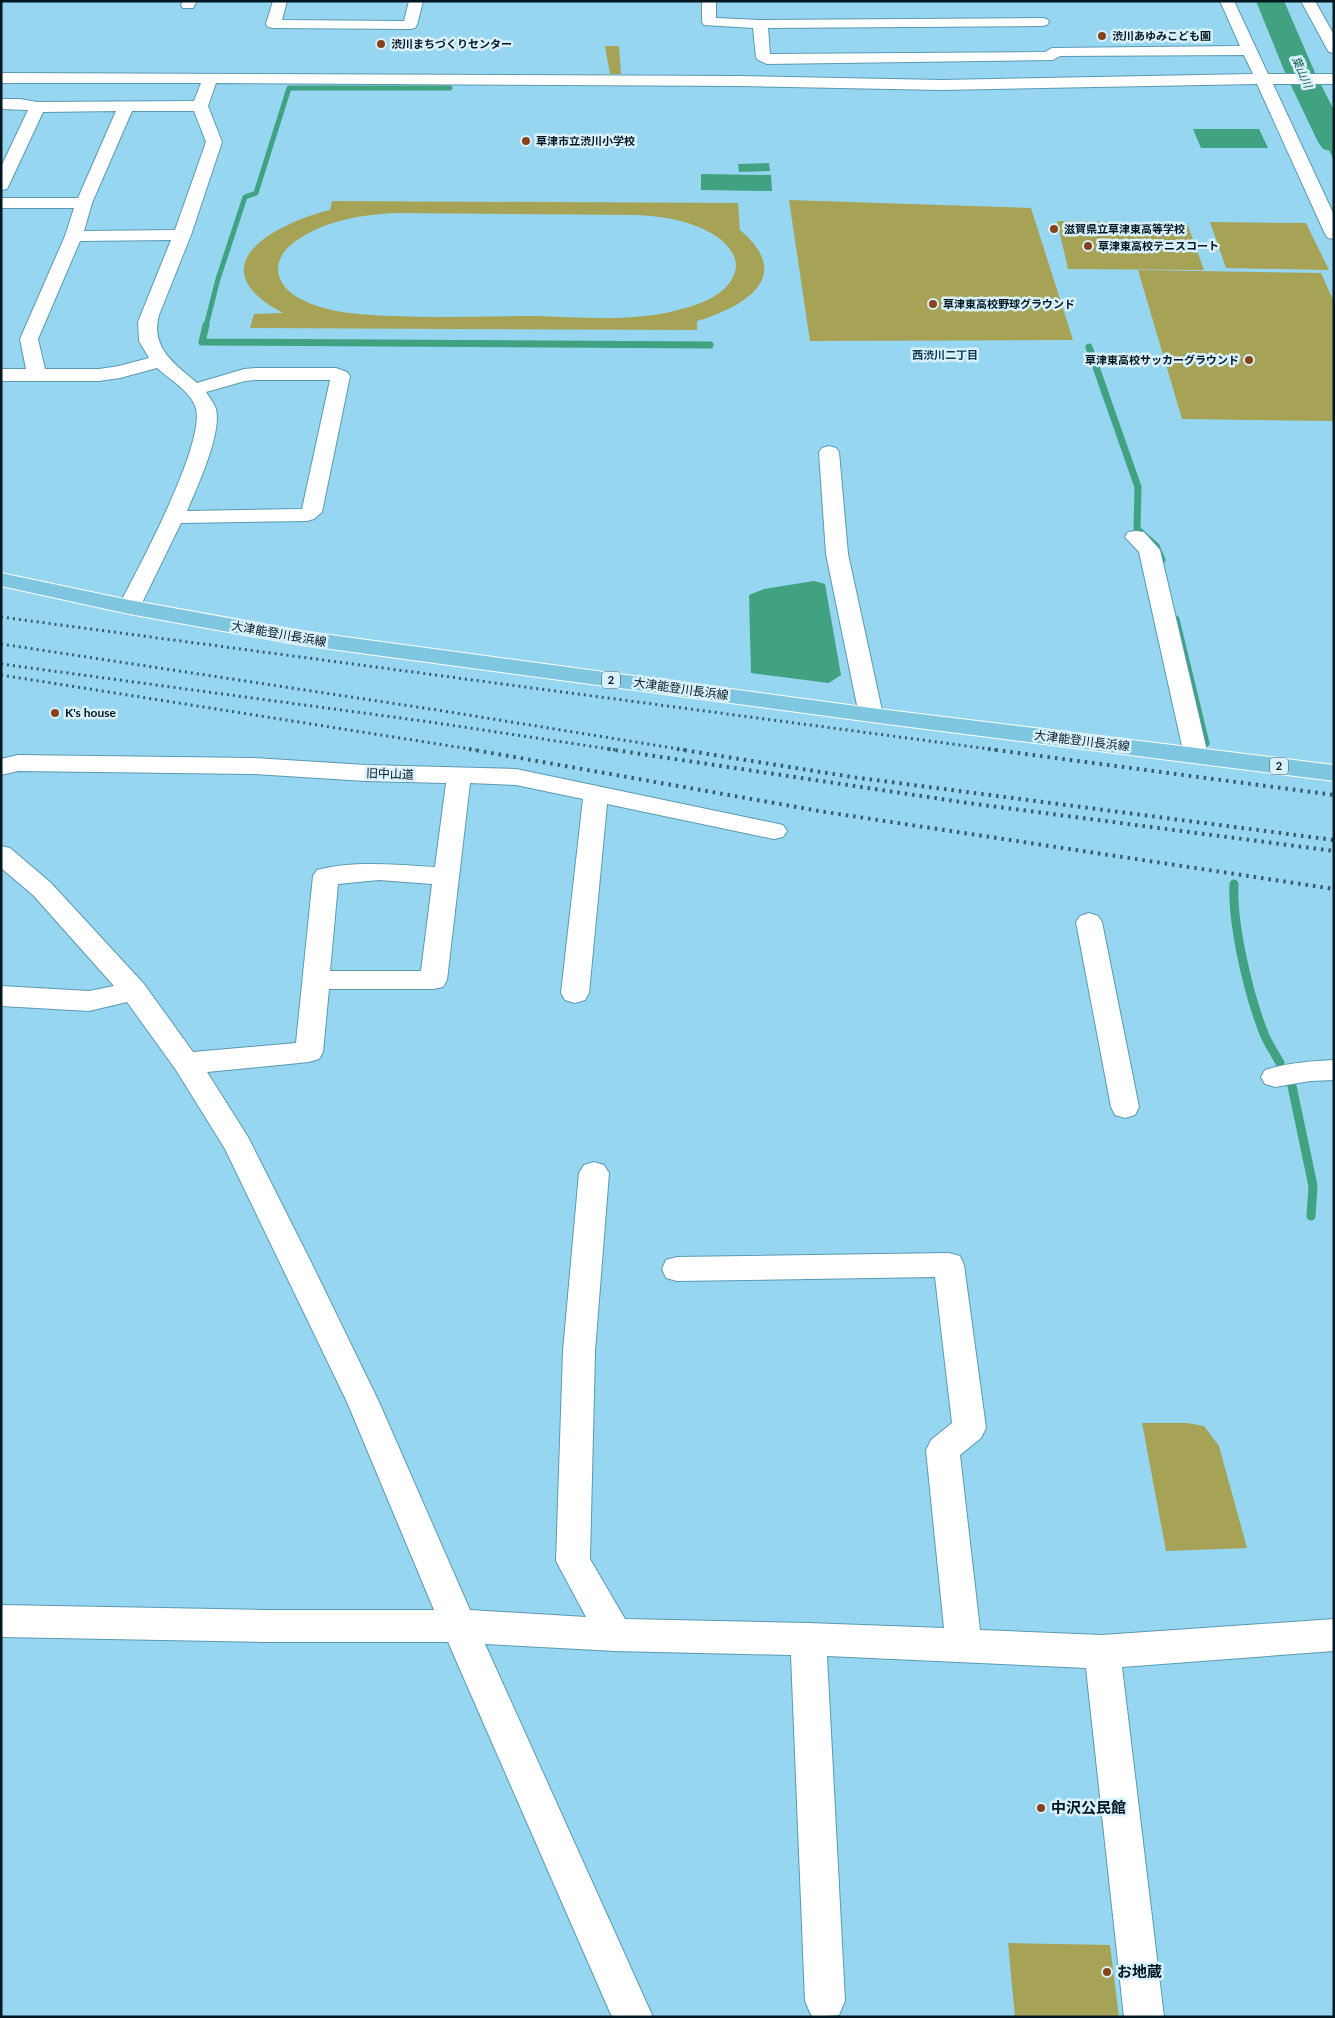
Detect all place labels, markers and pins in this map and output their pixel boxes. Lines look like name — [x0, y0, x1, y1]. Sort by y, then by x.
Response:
place label: 渋川あゆみこども園 — [1112, 29, 1211, 42]
marker: 渋川あゆみこども園 — [1096, 30, 1108, 42]
place label: 渋川まちづくりセンター — [391, 37, 512, 50]
marker: 渋川まちづくりセンター — [375, 38, 387, 50]
place label: 草津市立渋川小学校 — [536, 134, 635, 147]
marker: 草津市立渋川小学校 — [520, 135, 532, 147]
place label: 滋賀県立草津東高等学校 — [1064, 222, 1185, 235]
marker: 滋賀県立草津東高等学校 — [1048, 223, 1060, 235]
place label: 草津東高校テニスコート — [1098, 239, 1219, 252]
marker: 草津東高校テニスコート — [1082, 240, 1094, 252]
place label: 草津東高校野球グラウンド — [943, 297, 1075, 310]
marker: 草津東高校野球グラウンド — [927, 298, 939, 310]
place label: 草津東高校サッカーグラウンド — [1085, 353, 1239, 366]
marker: 草津東高校サッカーグラウンド — [1243, 354, 1255, 366]
place label: K's house — [65, 705, 117, 720]
marker: K's house — [49, 707, 61, 719]
place label: 中沢公民館 — [1051, 1798, 1126, 1816]
marker: 中沢公民館 — [1035, 1802, 1047, 1814]
place label: お地蔵 — [1117, 1962, 1162, 1980]
marker: お地蔵 — [1101, 1966, 1113, 1978]

